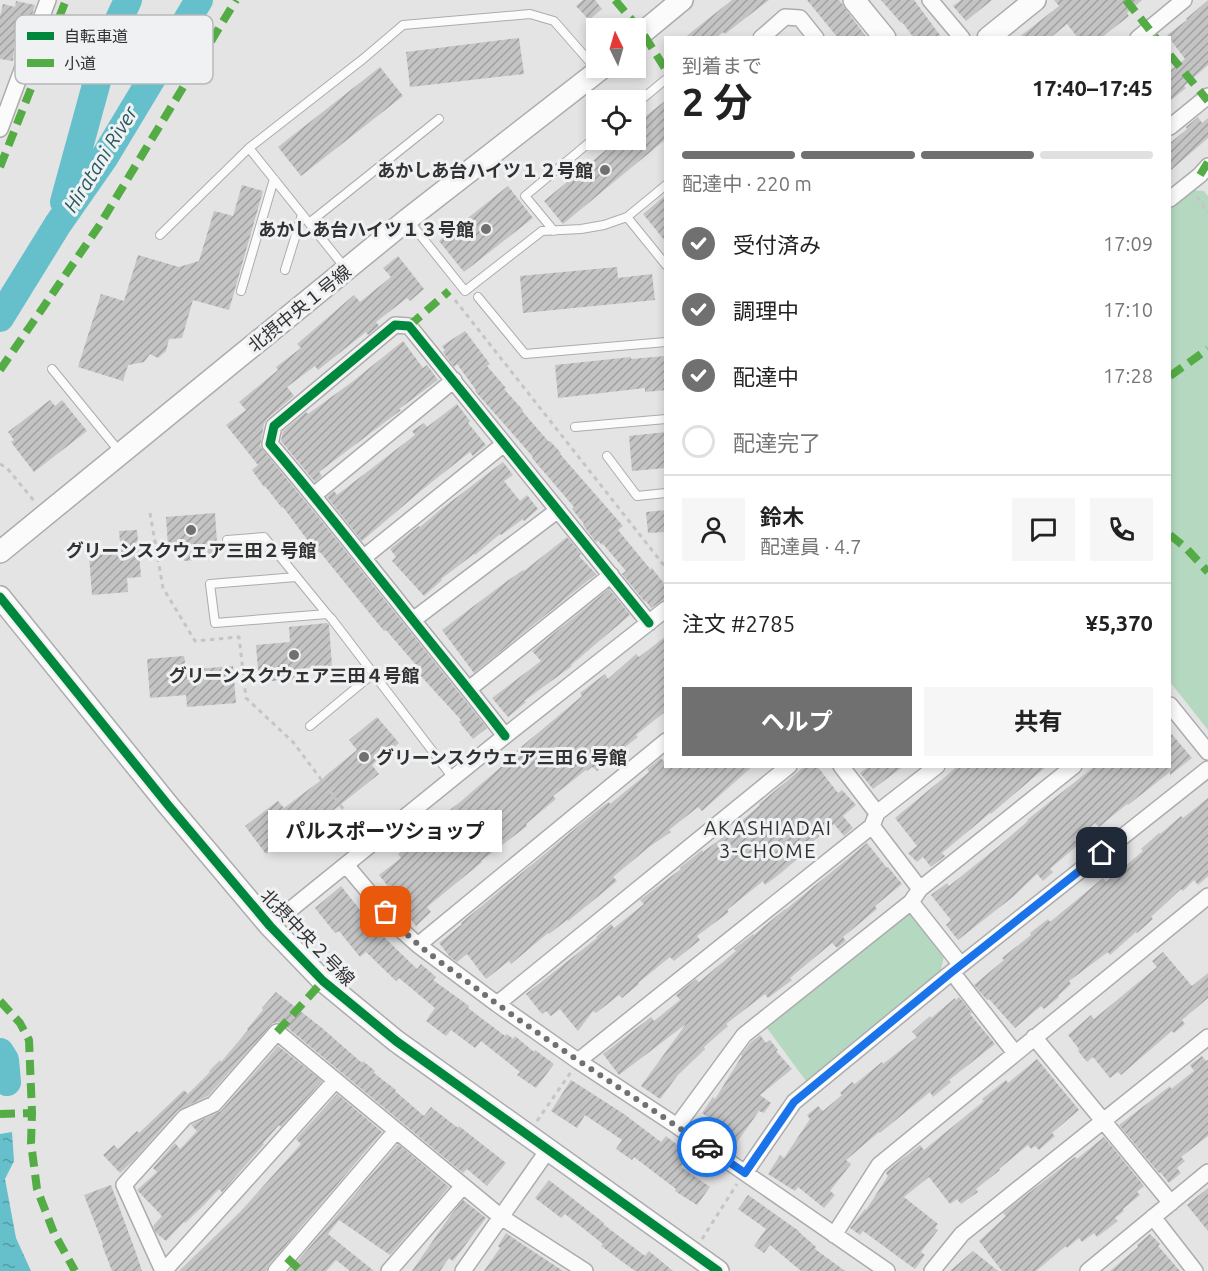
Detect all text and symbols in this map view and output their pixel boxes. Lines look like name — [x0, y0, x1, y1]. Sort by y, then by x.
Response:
legend — [15, 15, 213, 84]
north arrow — [586, 18, 646, 78]
map controls — [586, 18, 646, 150]
text: 自転車道 — [64, 27, 128, 45]
text: 小道 — [64, 54, 96, 72]
text: 到着まで — [682, 54, 762, 77]
text: 17:40–17:45 — [1032, 75, 1153, 100]
text: 2 分 — [682, 80, 752, 123]
button: locate — [586, 90, 646, 150]
water label: Hiratani River — [58, 101, 142, 216]
place label: あかしあ台ハイツ１２号館 — [377, 160, 593, 180]
marker: あかしあ台ハイツ１２号館 — [598, 163, 612, 177]
text: 配達中 · 220 m — [682, 172, 812, 195]
place label: あかしあ台ハイツ１３号館 — [258, 219, 474, 239]
marker: あかしあ台ハイツ１３号館 — [479, 222, 493, 236]
icon: check — [682, 227, 715, 260]
text: 受付済み — [733, 232, 821, 257]
text: 17:09 — [1103, 232, 1153, 255]
street label: 北摂中央１号線 — [244, 261, 354, 355]
icon: check — [682, 293, 715, 326]
text: 調理中 — [733, 298, 799, 323]
text: 17:10 — [1103, 298, 1153, 321]
icon: check — [682, 359, 715, 392]
text: 配達中 — [733, 364, 799, 389]
text: 17:28 — [1103, 364, 1153, 387]
text: 配達完了 — [733, 430, 821, 455]
button: person — [682, 498, 745, 561]
button: chat — [1012, 498, 1075, 561]
button: phone — [1090, 498, 1153, 561]
text: 鈴木 — [760, 504, 804, 529]
marker: グリーンスクウェア三田２号館 — [184, 523, 198, 537]
text: 配達員 · 4.7 — [760, 535, 862, 558]
place label: グリーンスクウェア三田２号館 — [66, 540, 316, 560]
text: ¥5,370 — [1086, 610, 1153, 635]
text: 注文 #2785 — [682, 611, 795, 636]
marker: グリーンスクウェア三田４号館 — [287, 648, 301, 662]
place label: グリーンスクウェア三田４号館 — [169, 665, 419, 685]
button: ヘルプ — [682, 687, 912, 756]
button: 共有 — [924, 687, 1153, 756]
place label: グリーンスクウェア三田６号館 — [376, 747, 627, 767]
marker: グリーンスクウェア三田６号館 — [357, 750, 371, 764]
callout: パルスポーツショップ — [269, 810, 503, 852]
district label: AKASHIADAI 3-CHOME — [704, 816, 832, 862]
text: パルスポーツショップ — [285, 819, 485, 842]
pin — [1076, 827, 1127, 878]
icon: home — [1085, 836, 1118, 869]
street label: 北摂中央２号線 — [257, 885, 359, 989]
pin — [360, 886, 411, 937]
icon: bag — [369, 895, 402, 928]
courier — [677, 1117, 737, 1177]
icon: car — [691, 1131, 724, 1164]

